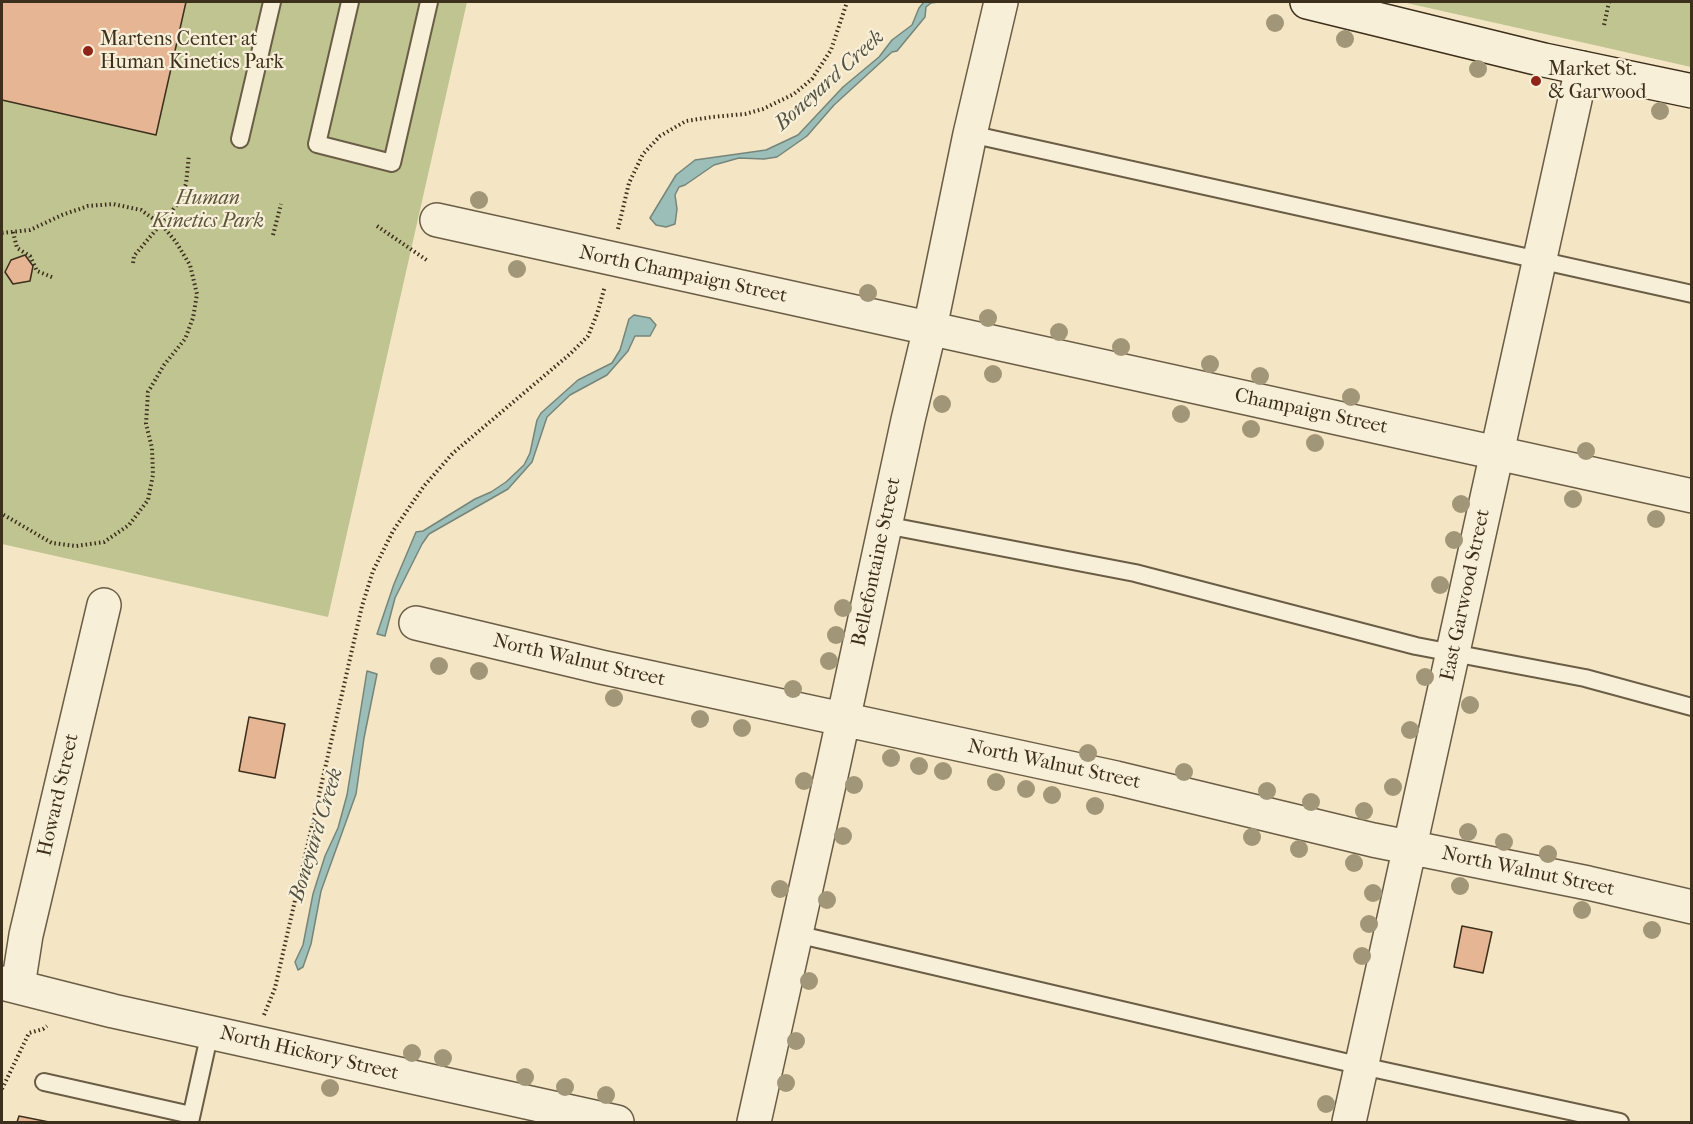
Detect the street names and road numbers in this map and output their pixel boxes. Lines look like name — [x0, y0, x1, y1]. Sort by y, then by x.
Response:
street label: North Champaign Street — [577, 241, 789, 309]
street label: Champaign Street — [1232, 384, 1390, 440]
street label: Bellefontaine Street — [847, 475, 907, 649]
street label: East Garwood Street — [1436, 507, 1496, 683]
street label: North Walnut Street — [491, 630, 667, 692]
street label: Howard Street — [33, 731, 85, 859]
street label: North Walnut Street — [965, 735, 1143, 795]
street label: North Walnut Street — [1439, 842, 1617, 902]
street label: North Hickory Street — [217, 1022, 401, 1086]

